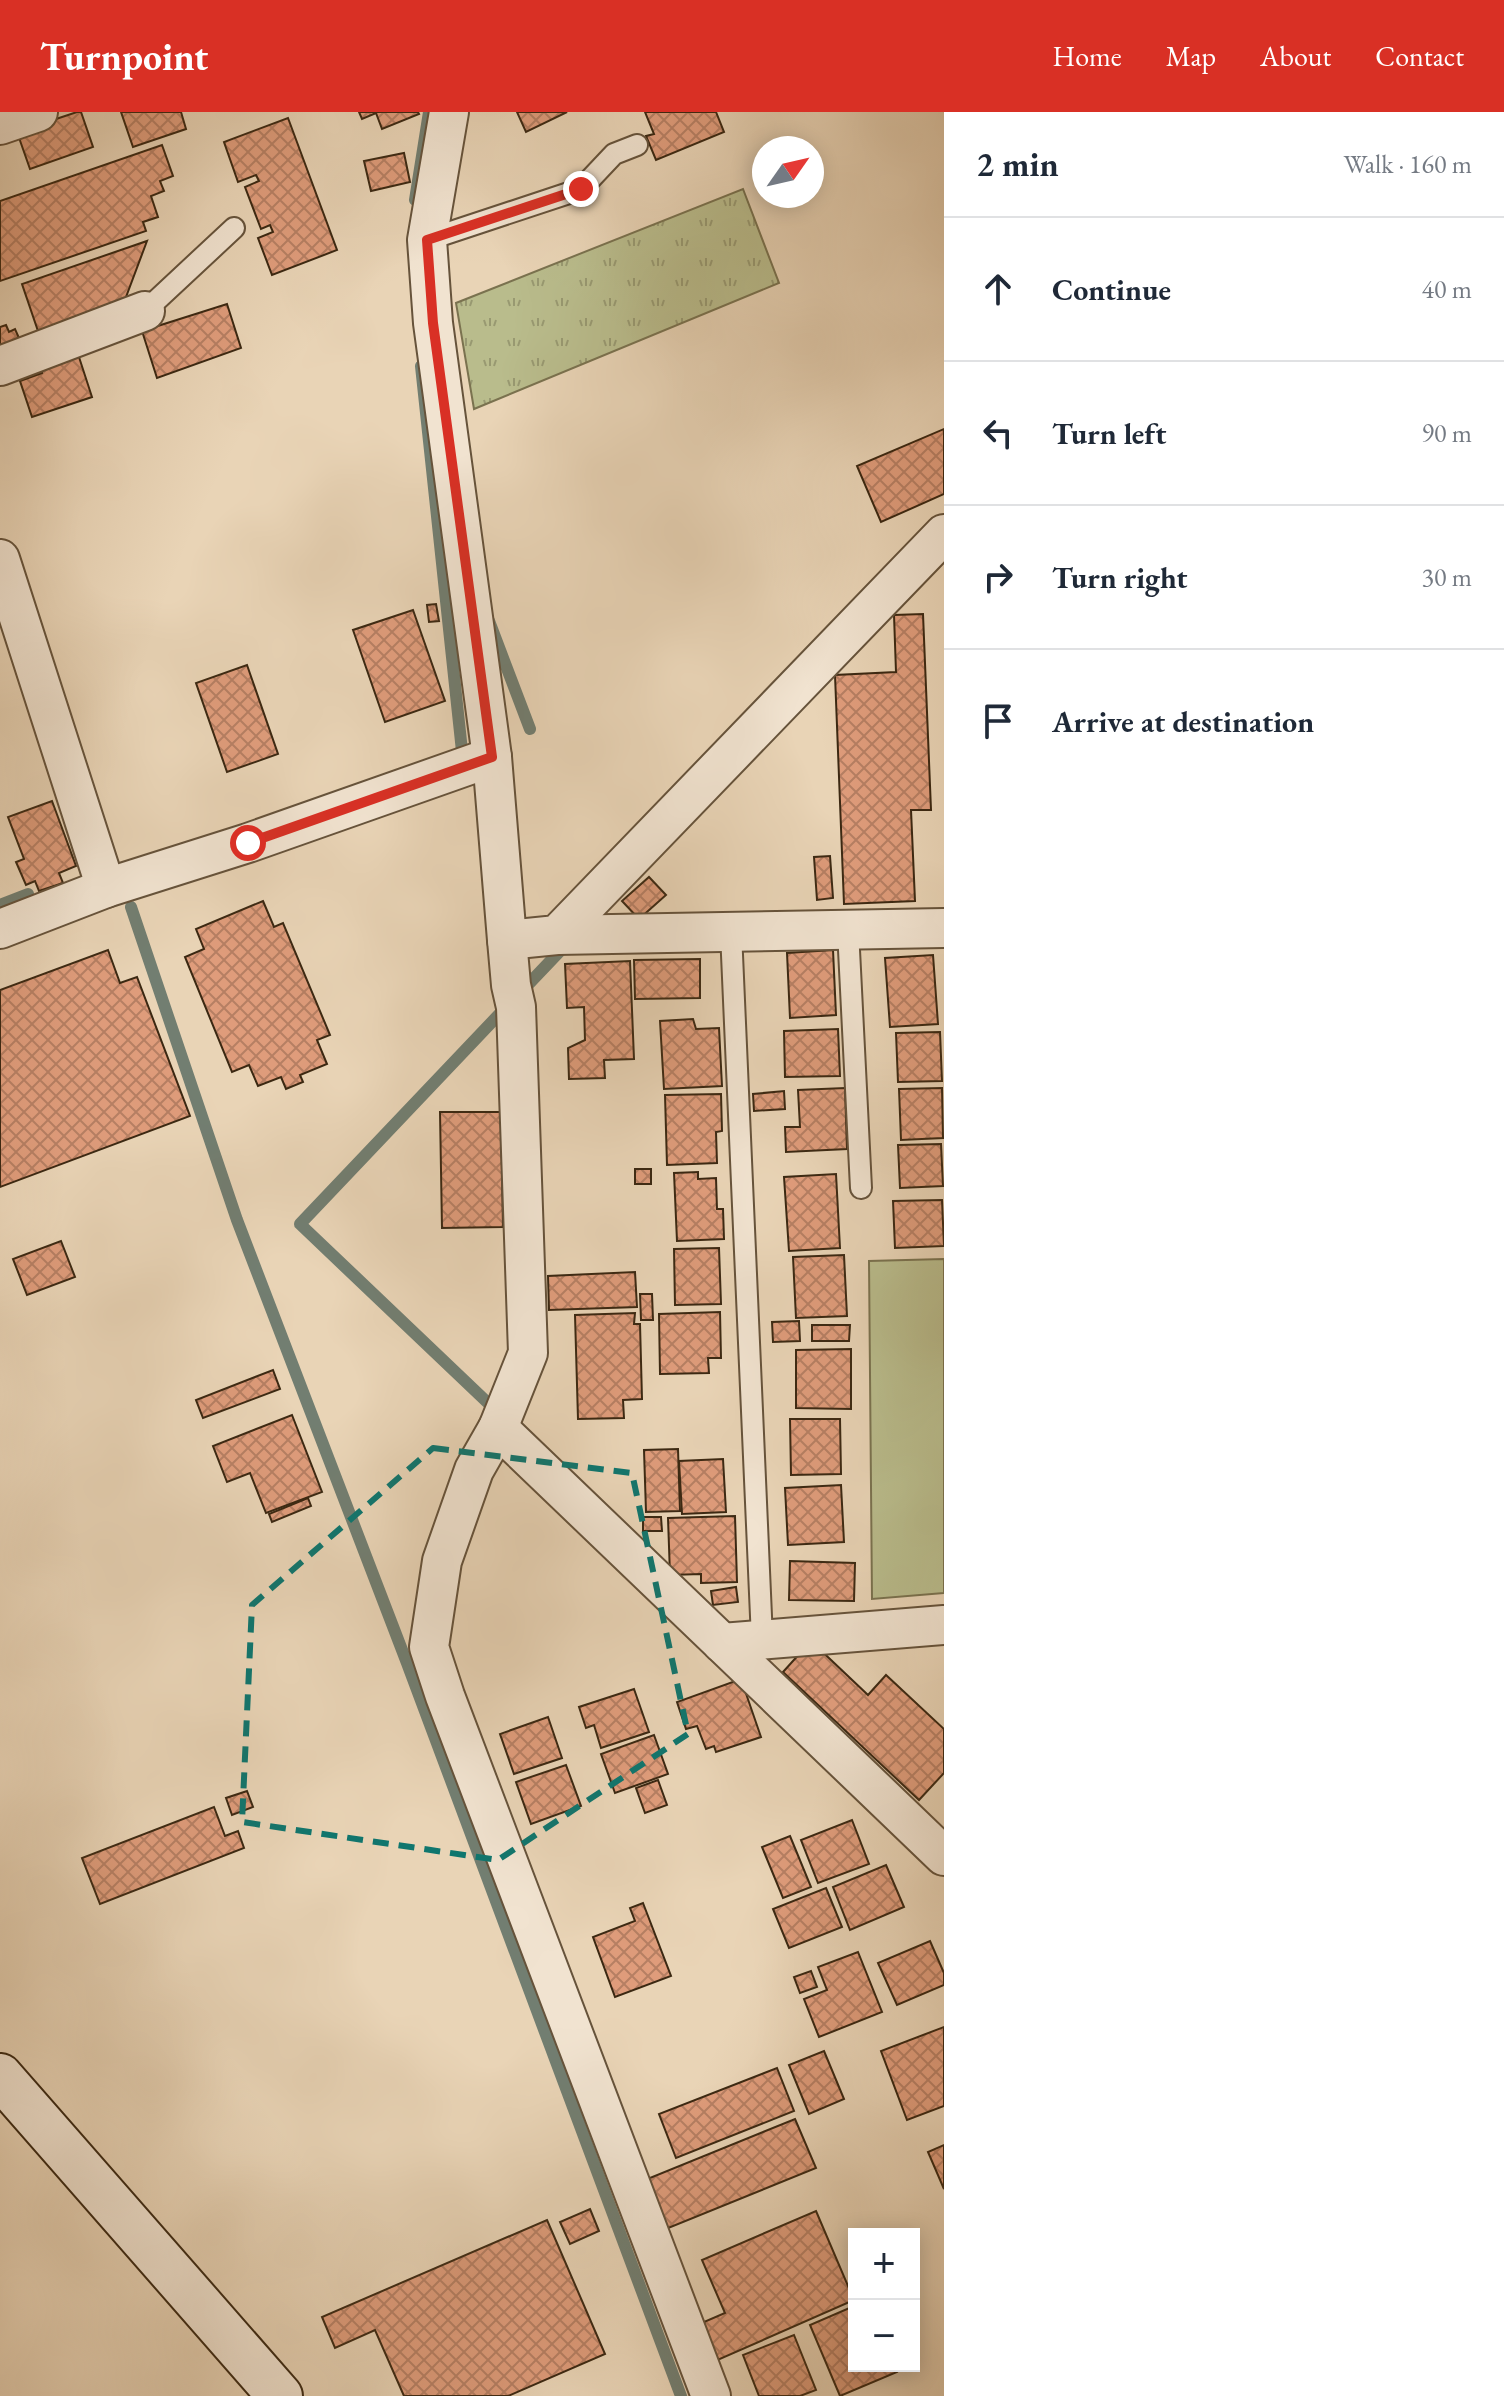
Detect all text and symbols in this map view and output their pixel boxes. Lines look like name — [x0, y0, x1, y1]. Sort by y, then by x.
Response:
text: Turnpoint — [40, 32, 208, 81]
text: Home — [1052, 38, 1122, 74]
text: Map — [1166, 38, 1216, 74]
text: About — [1260, 38, 1331, 74]
text: Contact — [1375, 38, 1464, 74]
north arrow — [752, 136, 824, 208]
text: 2 min — [976, 142, 1059, 186]
text: Walk · 160 m — [1344, 147, 1472, 181]
route end — [563, 171, 599, 207]
icon: ahead — [976, 267, 1020, 311]
text: Continue — [1052, 270, 1171, 309]
text: 40 m — [1422, 272, 1472, 306]
icon: left — [976, 411, 1020, 455]
text: Turn left — [1052, 414, 1166, 453]
text: 90 m — [1422, 416, 1472, 450]
icon: right — [976, 555, 1020, 599]
text: Turn right — [1052, 558, 1188, 597]
text: 30 m — [1422, 560, 1472, 594]
icon: arrive — [976, 699, 1020, 743]
text: Arrive at destination — [1052, 702, 1314, 741]
route start — [230, 825, 266, 861]
map controls — [848, 2228, 920, 2372]
button: + — [848, 2228, 920, 2300]
button: − — [848, 2300, 920, 2372]

